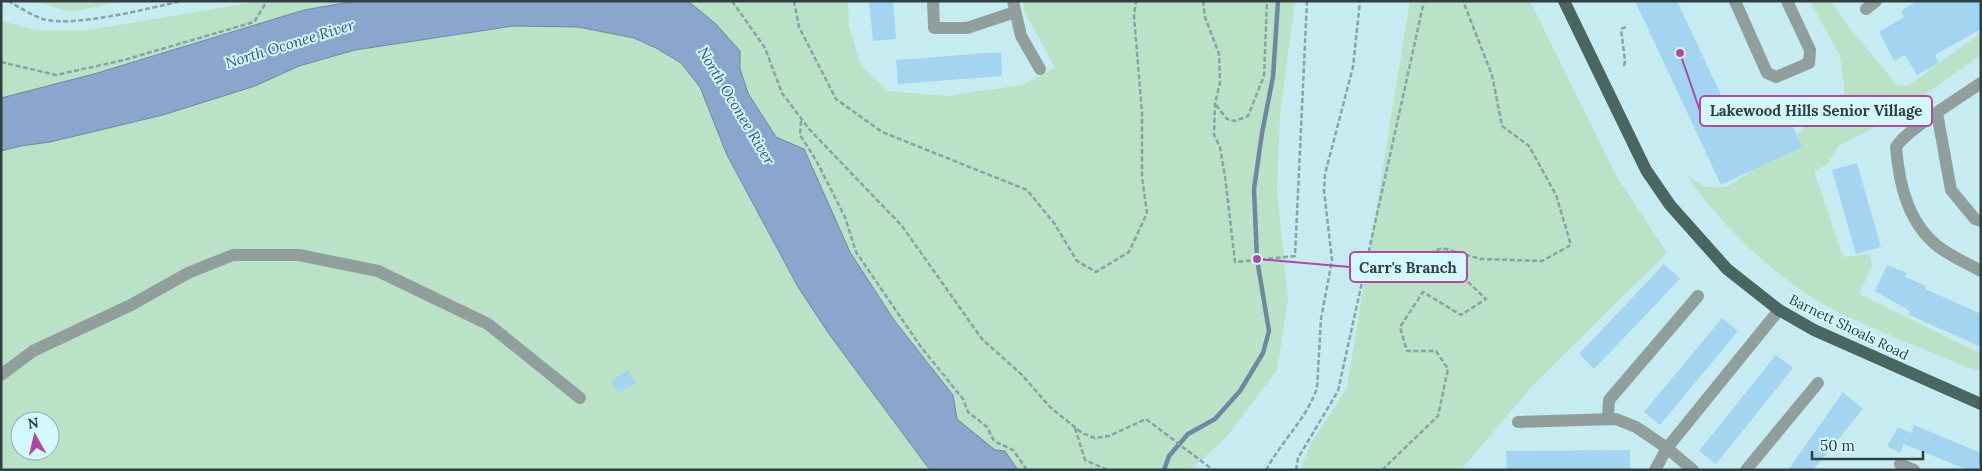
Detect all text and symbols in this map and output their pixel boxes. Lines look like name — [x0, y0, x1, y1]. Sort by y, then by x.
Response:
water label: North Oconee River — [223, 15, 357, 72]
water label: North Oconee River — [694, 43, 779, 168]
callout: Lakewood Hills Senior Village — [1700, 96, 1932, 126]
text: Lakewood Hills Senior Village — [1710, 101, 1922, 120]
callout: Carr's Branch — [1350, 252, 1467, 282]
text: Carr's Branch — [1359, 258, 1458, 277]
street label: Barnett Shoals Road — [1786, 290, 1912, 364]
north arrow — [10, 411, 60, 461]
text: N — [27, 413, 40, 433]
scale bar — [1812, 428, 1923, 460]
text: 50 m — [1820, 436, 1855, 455]

